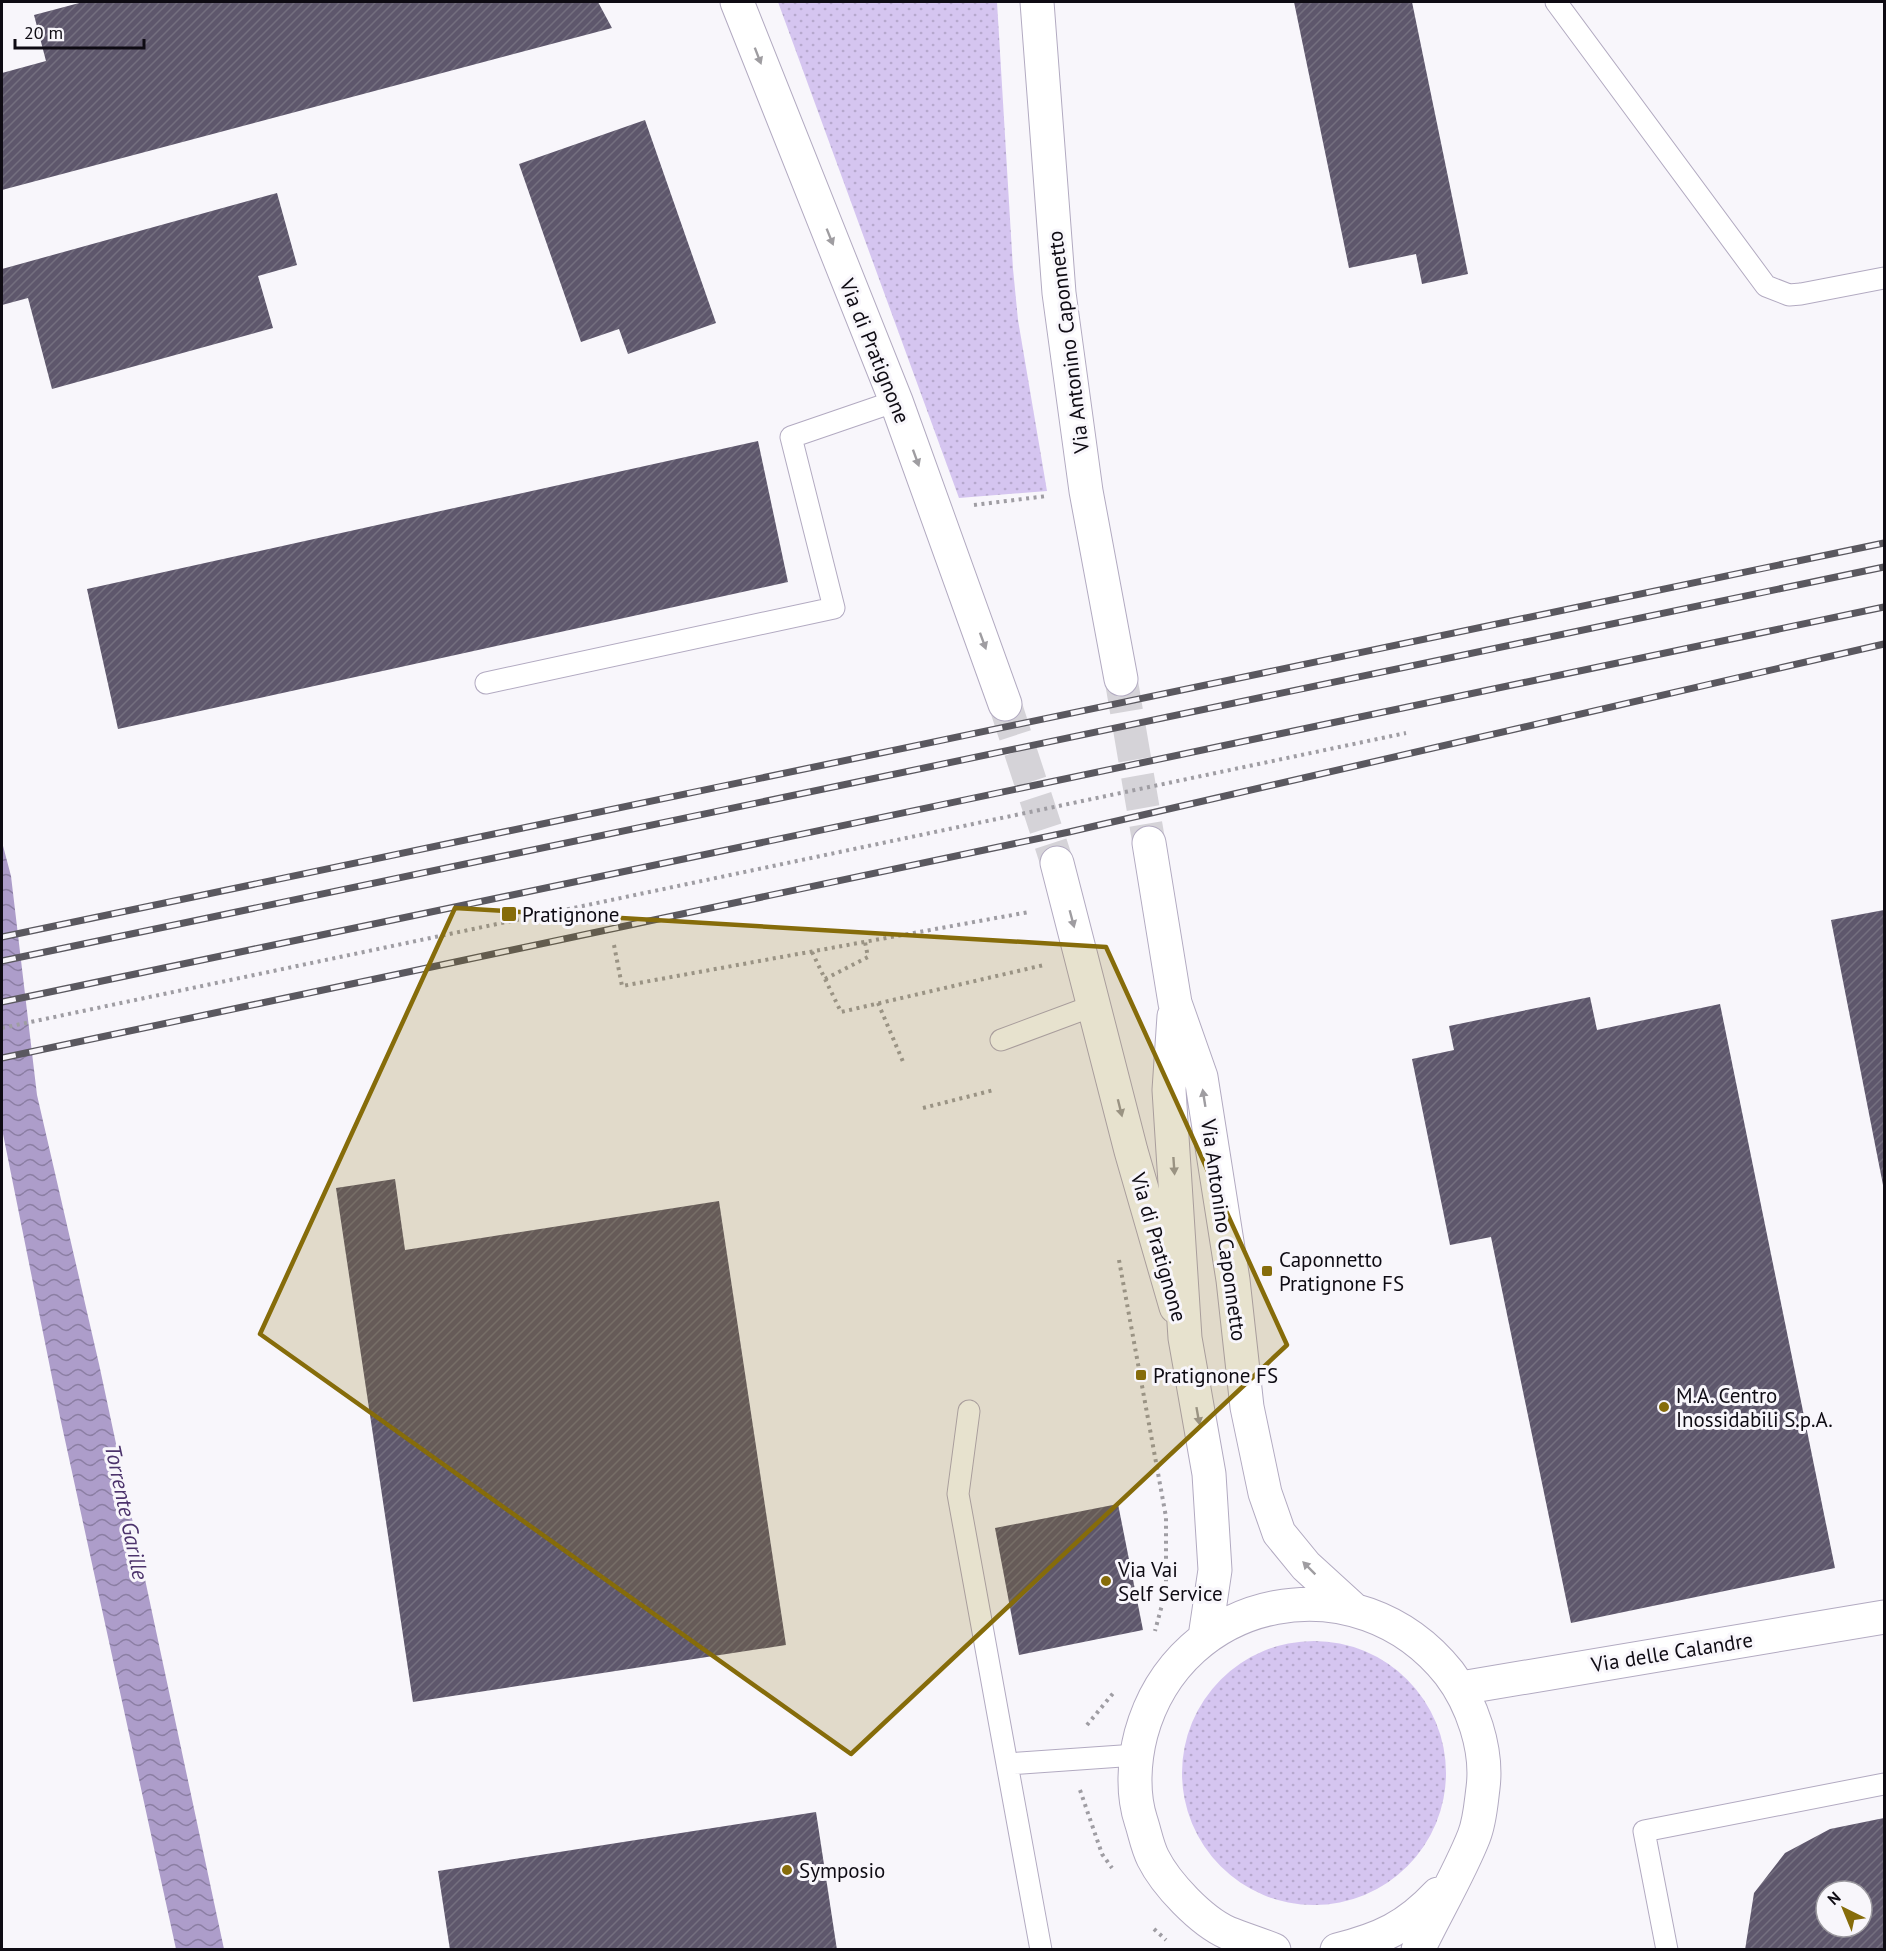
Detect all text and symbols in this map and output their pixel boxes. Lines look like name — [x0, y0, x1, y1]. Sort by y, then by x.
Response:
scale bar — [15, 12, 144, 50]
text: 20 m — [24, 21, 63, 44]
one-way arrow — [754, 47, 763, 65]
one-way arrow — [825, 229, 835, 247]
street label: Via Antonino Caponnetto — [1041, 229, 1095, 456]
street label: Via di Pratignone — [833, 274, 916, 427]
one-way arrow — [912, 449, 922, 467]
one-way arrow — [978, 633, 988, 651]
place label: Pratignone — [522, 901, 619, 928]
marker: Pratignone — [500, 905, 518, 923]
one-way arrow — [1068, 910, 1078, 928]
one-way arrow — [1199, 1088, 1208, 1107]
one-way arrow — [1116, 1099, 1126, 1117]
street label: Via Antonino Caponnetto — [1195, 1116, 1253, 1343]
one-way arrow — [1169, 1156, 1178, 1175]
street label: Via di Pratignone — [1125, 1168, 1193, 1325]
place label: Caponnetto Pratignone FS — [1279, 1246, 1404, 1297]
marker: Caponnetto Pratignone FS — [1260, 1264, 1274, 1278]
place label: Pratignone FS — [1153, 1362, 1278, 1389]
marker: Pratignone FS — [1134, 1368, 1148, 1382]
place label: M.A. Centro Inossidabili S.p.A. — [1676, 1382, 1833, 1433]
marker: M.A. Centro Inossidabili S.p.A. — [1657, 1400, 1671, 1414]
one-way arrow — [1194, 1407, 1203, 1426]
water label: Torrente Garille — [99, 1442, 155, 1583]
place label: Via Vai Self Service — [1117, 1556, 1223, 1607]
one-way arrow — [1302, 1562, 1316, 1576]
marker: Via Vai Self Service — [1099, 1574, 1113, 1588]
street label: Via delle Calandre — [1588, 1626, 1755, 1678]
place label: Symposio — [799, 1857, 885, 1884]
marker: Symposio — [780, 1863, 794, 1877]
north arrow — [1814, 1879, 1874, 1939]
text: N — [1823, 1887, 1844, 1909]

